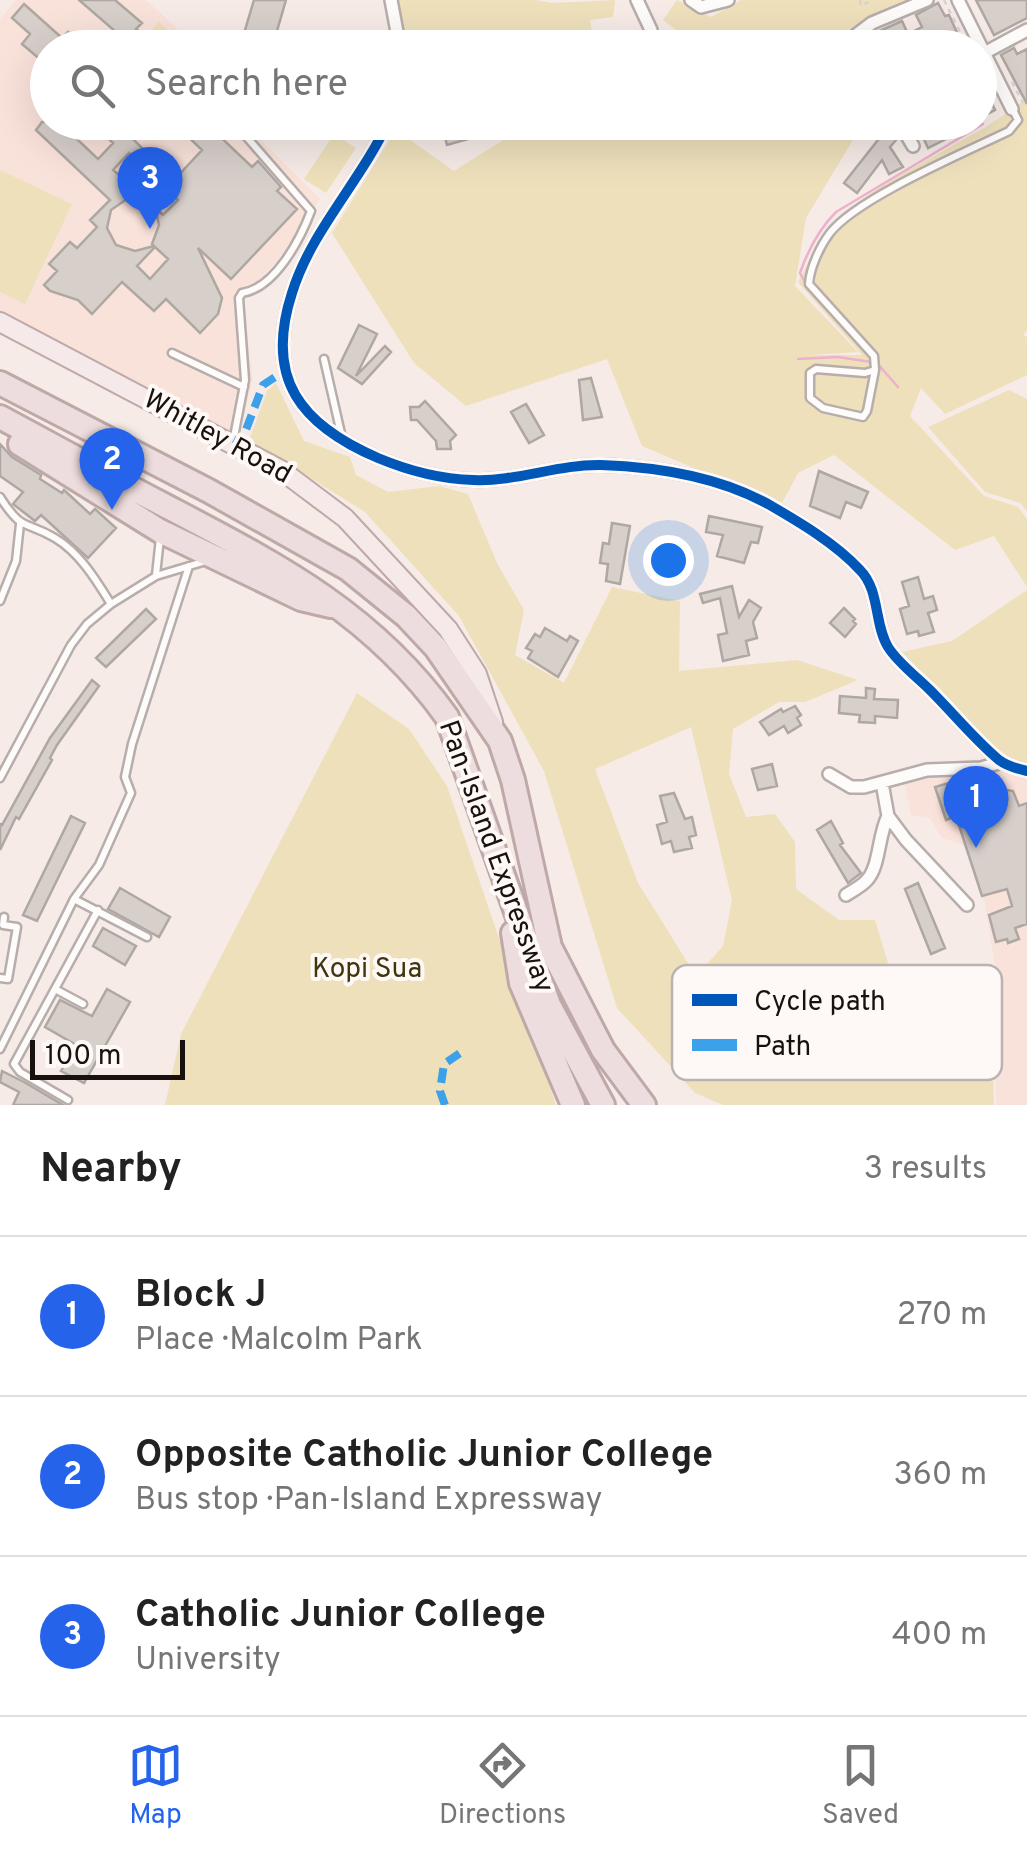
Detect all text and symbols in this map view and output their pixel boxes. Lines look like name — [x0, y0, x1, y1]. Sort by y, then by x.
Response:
search box — [30, 30, 997, 140]
icon: search — [65, 58, 120, 113]
text: Search here — [145, 61, 348, 110]
pin: 3 — [118, 146, 182, 229]
street label: Whitley Road — [136, 382, 298, 494]
pin: 2 — [80, 428, 144, 510]
your location — [643, 535, 694, 586]
street label: Pan-Island Expressway — [429, 716, 561, 998]
pin: 1 — [944, 766, 1008, 848]
park label: Kopi Sua — [312, 952, 422, 988]
legend — [672, 965, 1002, 1080]
text: Cycle path — [754, 985, 886, 1021]
text: Path — [754, 1030, 811, 1066]
scale bar — [30, 1035, 185, 1080]
text: 100 m — [45, 1039, 121, 1075]
text: Nearby — [40, 1144, 182, 1197]
text: 3 results — [864, 1150, 987, 1190]
text: Block J — [135, 1272, 267, 1321]
text: 1 — [66, 1296, 79, 1336]
text: 270 m — [897, 1296, 987, 1336]
text: Place · Malcolm Park — [135, 1321, 423, 1361]
text: Opposite Catholic Junior College — [135, 1432, 713, 1481]
text: 2 — [63, 1456, 82, 1496]
text: 360 m — [893, 1456, 987, 1496]
text: Bus stop · Pan-Island Expressway — [135, 1481, 602, 1521]
text: Catholic Junior College — [135, 1592, 546, 1641]
text: 3 — [63, 1616, 82, 1656]
text: 400 m — [892, 1616, 987, 1656]
text: University — [135, 1641, 281, 1681]
tab: Map — [128, 1738, 183, 1834]
tab: Directions — [439, 1738, 566, 1834]
tab: Saved — [822, 1738, 899, 1834]

